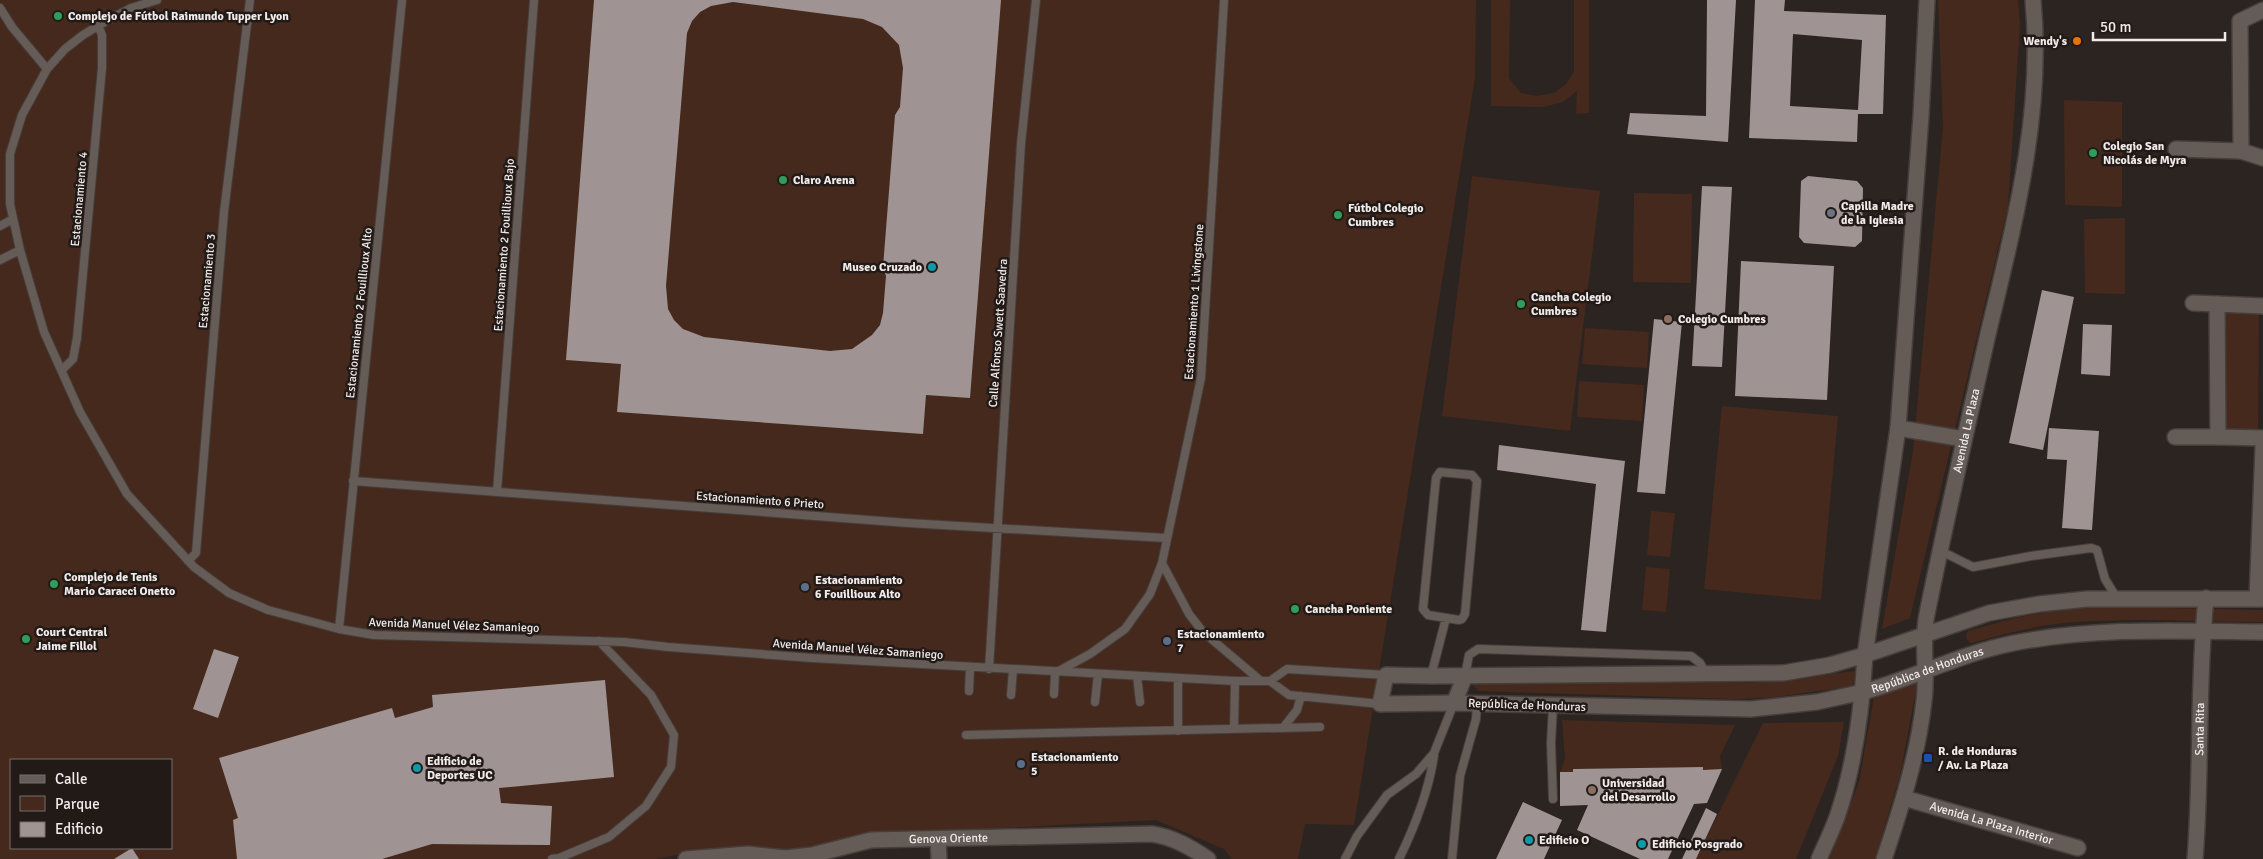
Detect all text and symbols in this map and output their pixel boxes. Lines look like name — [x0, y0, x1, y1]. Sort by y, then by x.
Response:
place label: Complejo de Fútbol Raimundo Tupper Lyon — [68, 9, 289, 24]
marker: Complejo de Fútbol Raimundo Tupper Lyon — [52, 10, 64, 22]
scale bar — [2093, 10, 2226, 42]
text: 50 m — [2100, 18, 2131, 36]
place label: Wendy's — [2024, 34, 2068, 49]
marker: Wendy's — [2071, 35, 2083, 47]
place label: Colegio San Nicolás de Myra — [2103, 139, 2187, 168]
marker: Colegio San Nicolás de Myra — [2087, 147, 2099, 159]
street label: Estacionamiento 4 — [68, 151, 91, 247]
street label: Estacionamiento 2 Fouillioux Bajo — [491, 158, 518, 332]
place label: Claro Arena — [793, 173, 855, 188]
marker: Claro Arena — [777, 174, 789, 186]
place label: Capilla Madre de la Iglesia — [1841, 199, 1914, 228]
place label: Fútbol Colegio Cumbres — [1348, 201, 1424, 230]
marker: Capilla Madre de la Iglesia — [1825, 207, 1837, 219]
marker: Fútbol Colegio Cumbres — [1332, 209, 1344, 221]
street label: Estacionamiento 1 Livingstone — [1182, 224, 1207, 381]
street label: Estacionamiento 2 Fouillioux Alto — [343, 227, 376, 399]
street label: Estacionamiento 3 — [196, 233, 219, 329]
street label: Calle Alfonso Swett Saavedra — [986, 258, 1011, 408]
place label: Museo Cruzado — [842, 260, 922, 275]
marker: Museo Cruzado — [926, 261, 938, 273]
place label: Cancha Colegio Cumbres — [1531, 290, 1611, 319]
marker: Cancha Colegio Cumbres — [1515, 298, 1527, 310]
place label: Colegio Cumbres — [1678, 312, 1767, 327]
marker: Colegio Cumbres — [1662, 313, 1674, 325]
street label: Avenida La Plaza — [1950, 387, 1983, 474]
street label: Estacionamiento 6 Prieto — [695, 489, 825, 512]
place label: Complejo de Tenis Mario Caracci Onetto — [64, 570, 175, 599]
place label: Estacionamiento 6 Fouillioux Alto — [815, 573, 903, 602]
marker: Complejo de Tenis Mario Caracci Onetto — [48, 578, 60, 590]
marker: Estacionamiento 6 Fouillioux Alto — [799, 581, 811, 593]
place label: Cancha Poniente — [1305, 602, 1392, 617]
marker: Cancha Poniente — [1289, 603, 1301, 615]
street label: Avenida Manuel Vélez Samaniego — [368, 615, 540, 636]
place label: Court Central Jaime Fillol — [36, 625, 108, 654]
place label: Estacionamiento 7 — [1177, 627, 1265, 656]
marker: Court Central Jaime Fillol — [20, 633, 32, 645]
marker: Estacionamiento 7 — [1161, 635, 1173, 647]
street label: Avenida Manuel Vélez Samaniego — [772, 636, 944, 663]
street label: República de Honduras — [1870, 644, 1985, 697]
street label: República de Honduras — [1468, 696, 1586, 715]
street label: Santa Rita — [2192, 702, 2208, 756]
place label: R. de Honduras / Av. La Plaza — [1938, 744, 2017, 773]
place label: Estacionamiento 5 — [1031, 750, 1119, 779]
marker: R. de Honduras / Av. La Plaza — [1922, 752, 1934, 764]
place label: Edificio de Deportes UC — [427, 754, 493, 783]
marker: Estacionamiento 5 — [1015, 758, 1027, 770]
legend — [10, 759, 172, 849]
marker: Edificio de Deportes UC — [411, 762, 423, 774]
text: Calle — [55, 770, 88, 788]
place label: Universidad del Desarrollo — [1602, 776, 1675, 805]
marker: Universidad del Desarrollo — [1586, 784, 1598, 796]
text: Parque — [55, 795, 100, 813]
street label: Avenida La Plaza Interior — [1928, 799, 2055, 849]
text: Edificio — [55, 820, 103, 838]
street label: Genova Oriente — [909, 831, 988, 847]
place label: Edificio O — [1539, 833, 1589, 848]
marker: Edificio O — [1523, 834, 1535, 846]
place label: Edificio Posgrado — [1652, 837, 1743, 852]
marker: Edificio Posgrado — [1636, 838, 1648, 850]

